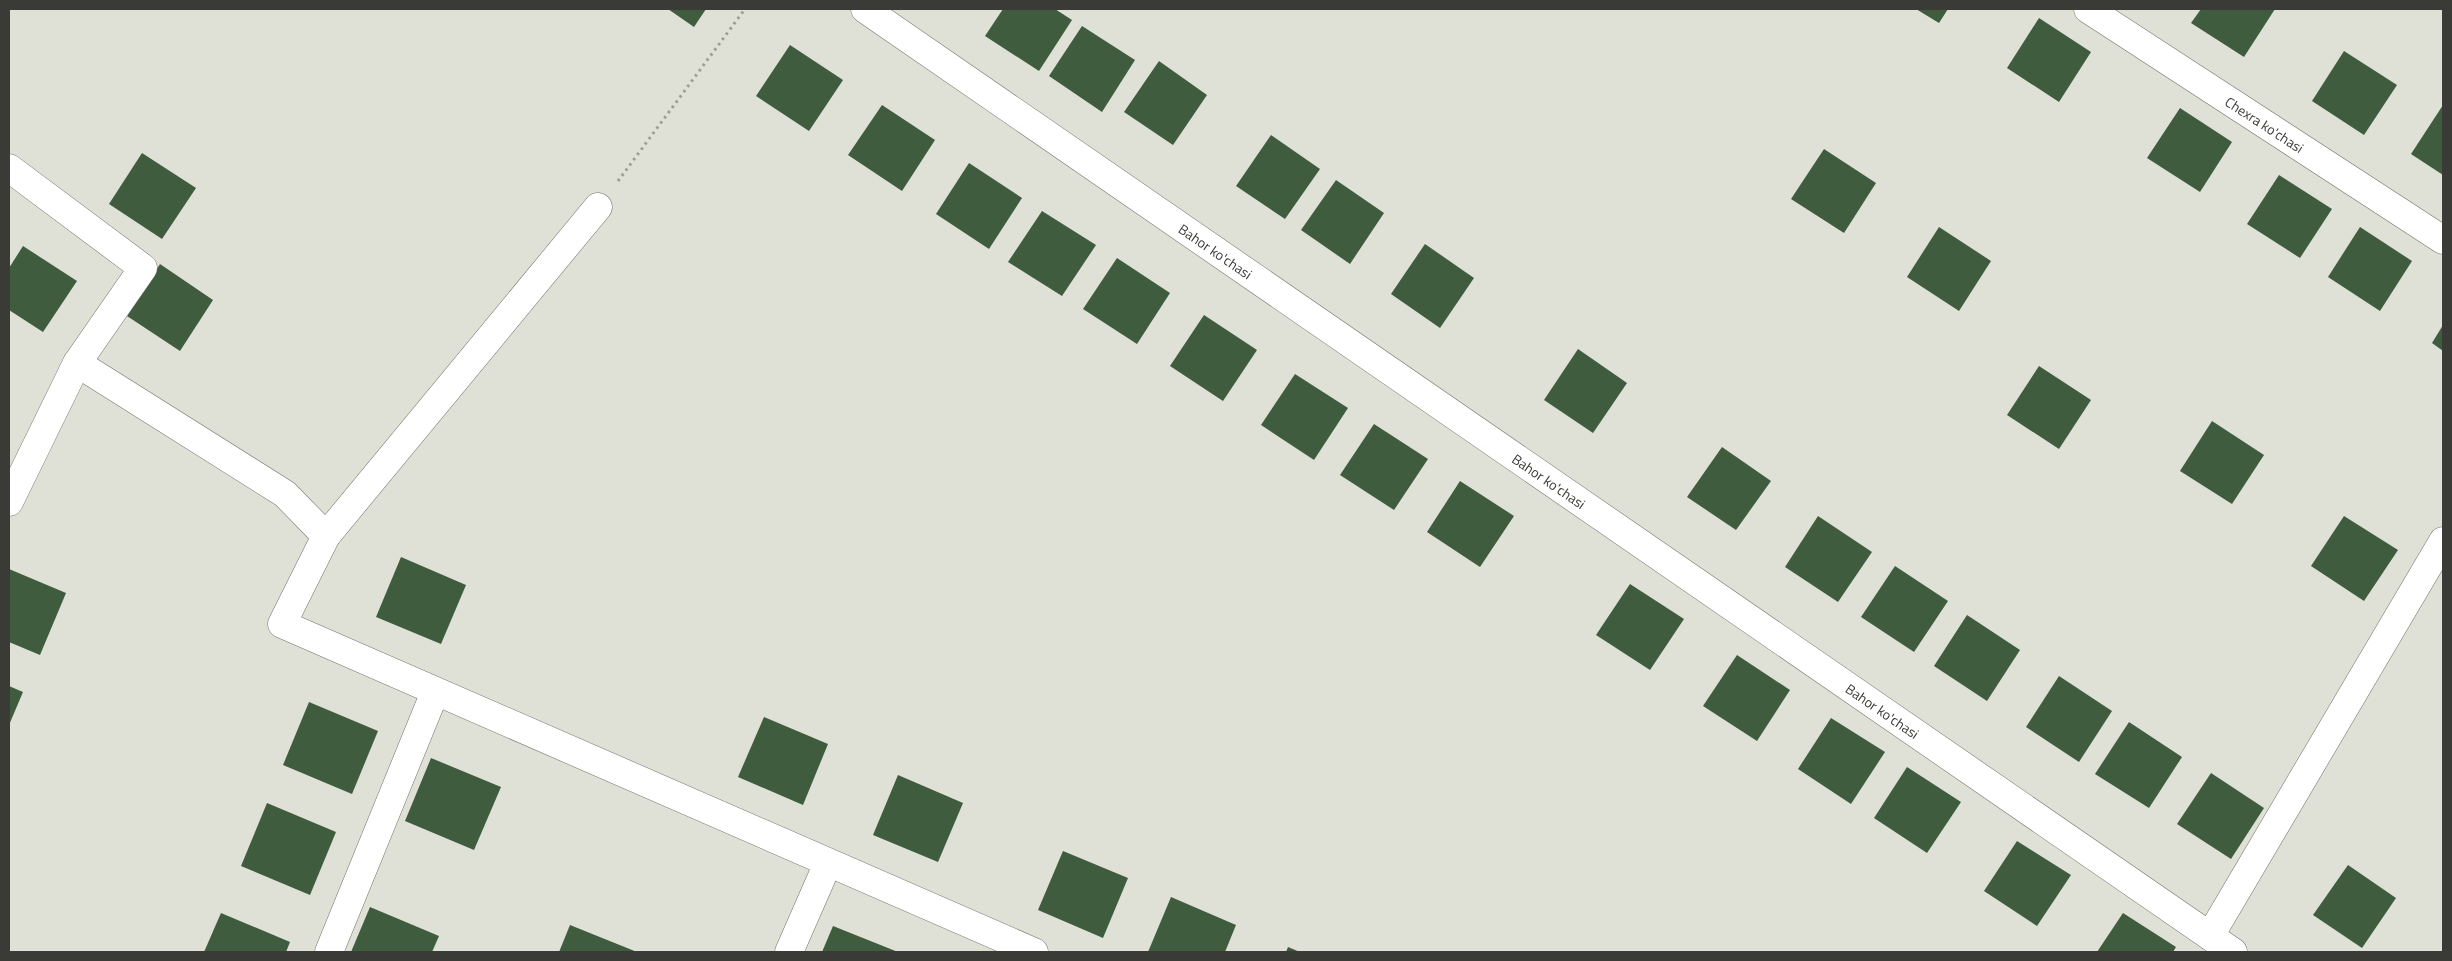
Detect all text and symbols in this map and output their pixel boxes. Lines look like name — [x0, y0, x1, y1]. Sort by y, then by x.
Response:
street label: Chexra ko'chasi — [2221, 91, 2308, 157]
street label: Bahor ko'chasi — [1175, 218, 1257, 284]
street label: Bahor ko'chasi — [1508, 448, 1590, 513]
street label: Bahor ko'chasi — [1842, 678, 1924, 743]

